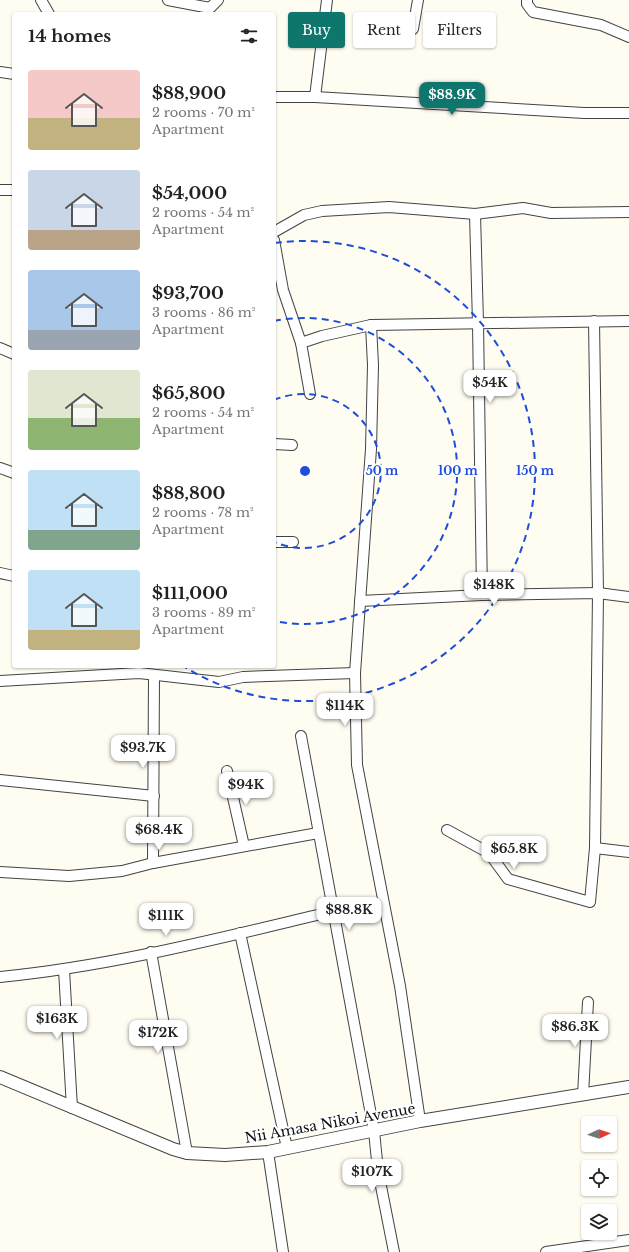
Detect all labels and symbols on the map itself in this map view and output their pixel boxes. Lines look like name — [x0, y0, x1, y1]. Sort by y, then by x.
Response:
pin: $88.9K — [419, 82, 485, 116]
pin: $54K — [466, 370, 514, 404]
text: 50 m — [366, 463, 399, 478]
text: 100 m — [438, 463, 479, 478]
text: 150 m — [516, 463, 555, 478]
centre of rings — [298, 464, 312, 478]
pin: $148K — [466, 572, 522, 606]
pin: $114K — [317, 693, 373, 727]
pin: $93.7K — [110, 735, 176, 769]
pin: $94K — [222, 772, 270, 806]
pin: $68.4K — [126, 817, 192, 851]
pin: $65.8K — [481, 836, 547, 870]
pin: $88.8K — [316, 897, 382, 931]
pin: $111K — [138, 903, 194, 937]
pin: $163K — [29, 1006, 85, 1040]
pin: $86.3K — [542, 1014, 608, 1048]
pin: $172K — [130, 1020, 186, 1054]
street label: Nii Amasa Nikoi Avenue — [243, 1099, 417, 1147]
north arrow — [581, 1116, 617, 1152]
pin: $107K — [344, 1159, 400, 1193]

